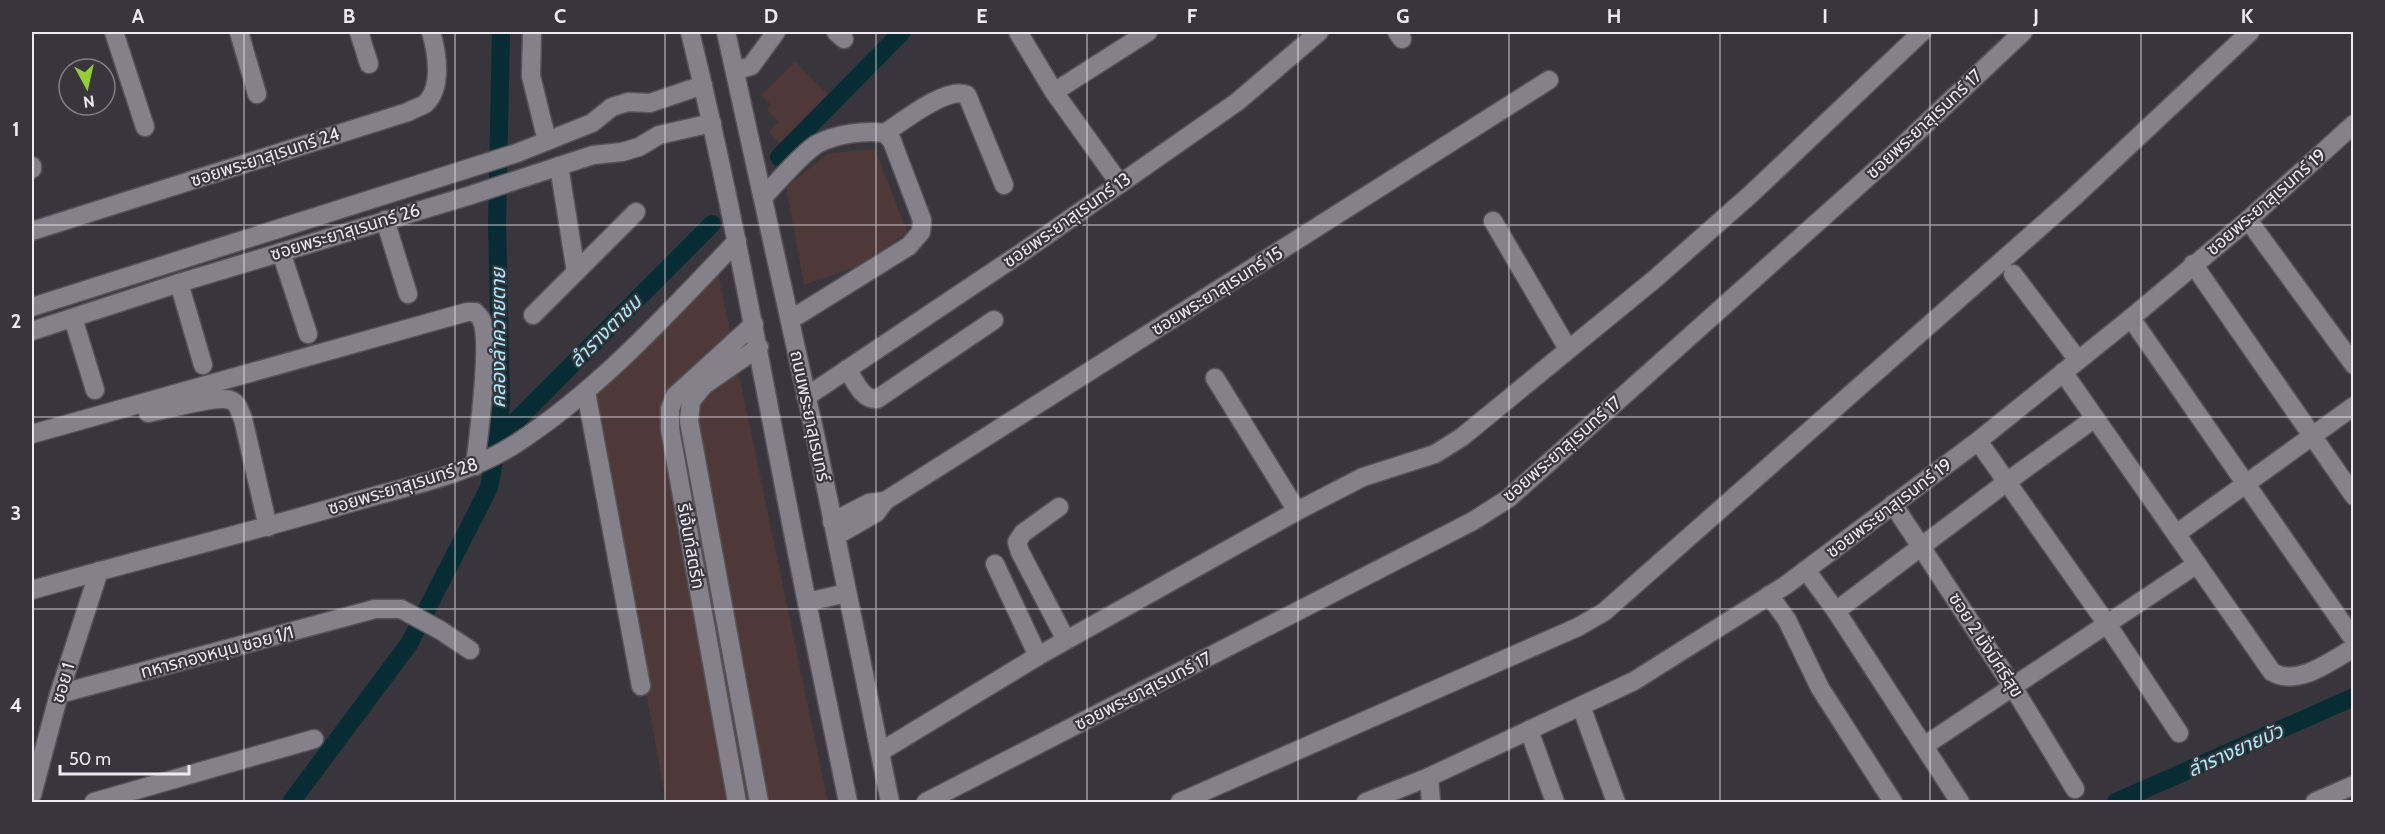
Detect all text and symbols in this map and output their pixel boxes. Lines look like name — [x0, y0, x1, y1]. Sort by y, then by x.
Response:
text: A — [132, 4, 145, 28]
text: B — [343, 4, 355, 28]
text: C — [554, 4, 566, 28]
text: D — [764, 4, 778, 28]
text: E — [976, 4, 988, 28]
text: F — [1187, 4, 1198, 28]
text: G — [1396, 4, 1410, 28]
text: H — [1607, 4, 1621, 28]
text: I — [1822, 4, 1828, 28]
text: J — [2032, 4, 2039, 28]
text: K — [2241, 4, 2254, 28]
north arrow — [57, 57, 117, 117]
street label: ซอยพระยาสุเรนทร์ 17 — [1862, 65, 1986, 183]
text: N — [82, 91, 96, 112]
text: 1 — [12, 117, 20, 141]
street label: ซอยพระยาสุเรนทร์ 24 — [188, 123, 342, 191]
street label: ซอยพระยาสุเรนทร์ 19 — [2202, 144, 2330, 260]
street label: ซอยพระยาสุเรนทร์ 13 — [999, 168, 1135, 272]
street label: ซอยพระยาสุเรนทร์ 26 — [268, 199, 422, 265]
street label: ซอยพระยาสุเรนทร์ 15 — [1147, 242, 1287, 340]
water label: คลองลำควายตาย — [486, 266, 510, 408]
water label: ลำรางตาชม — [564, 289, 647, 372]
text: 2 — [11, 309, 21, 333]
street label: ถนนพระยาสุเรนทร์ — [785, 349, 835, 484]
street label: ซอยพระยาสุเรนทร์ 17 — [1498, 391, 1626, 507]
street label: ซอยพระยาสุเรนทร์ 28 — [325, 453, 481, 519]
street label: ซอยพระยาสุเรนทร์ 19 — [1822, 454, 1956, 562]
text: 3 — [11, 501, 21, 525]
street label: รีเจ้นท์สตรีท — [673, 501, 709, 591]
street label: ซอย 2 มั่งมีศรีสุข — [1944, 588, 2029, 702]
street label: ทหารกองหนุน ซอย 1/1 — [138, 621, 296, 683]
street label: ซอยพระยาสุเรนทร์ 17 — [1071, 647, 1215, 735]
street label: ซอย 1 — [46, 660, 80, 706]
text: 4 — [10, 693, 22, 717]
water label: ลำรางยายบัว — [2184, 718, 2288, 782]
scale bar — [60, 738, 189, 776]
text: 50 m — [69, 748, 111, 770]

